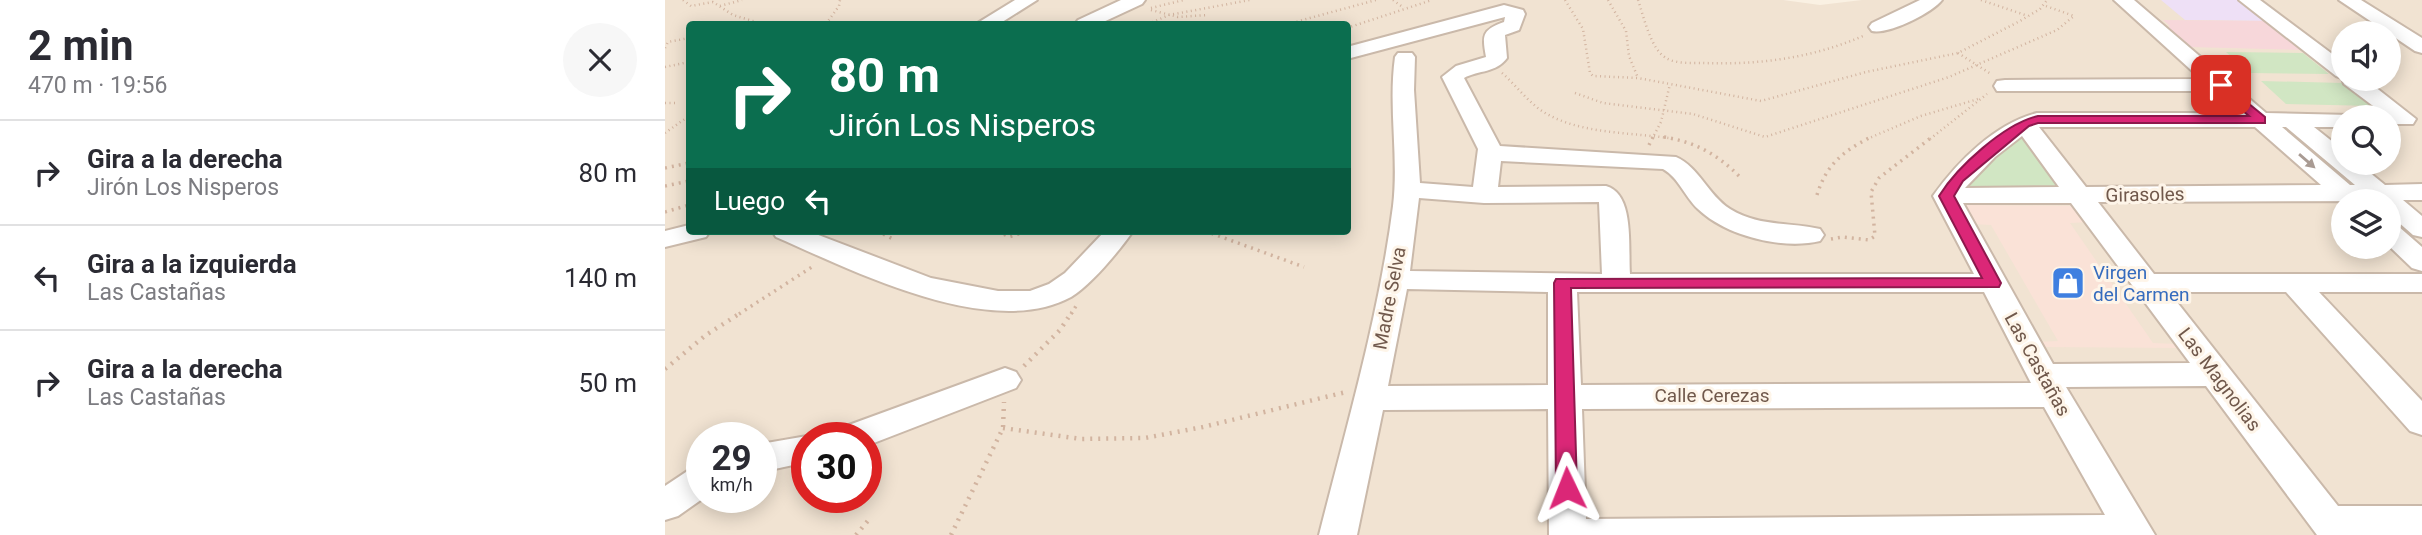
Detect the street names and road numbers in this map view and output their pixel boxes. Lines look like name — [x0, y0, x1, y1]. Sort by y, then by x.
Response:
street label: Girasoles — [2105, 182, 2185, 207]
street label: Madre Selva — [1368, 245, 1411, 351]
street label: Las Castañas — [2000, 308, 2075, 420]
street label: Las Magnolias — [2173, 323, 2266, 435]
street label: Calle Cerezas — [1654, 384, 1770, 407]

